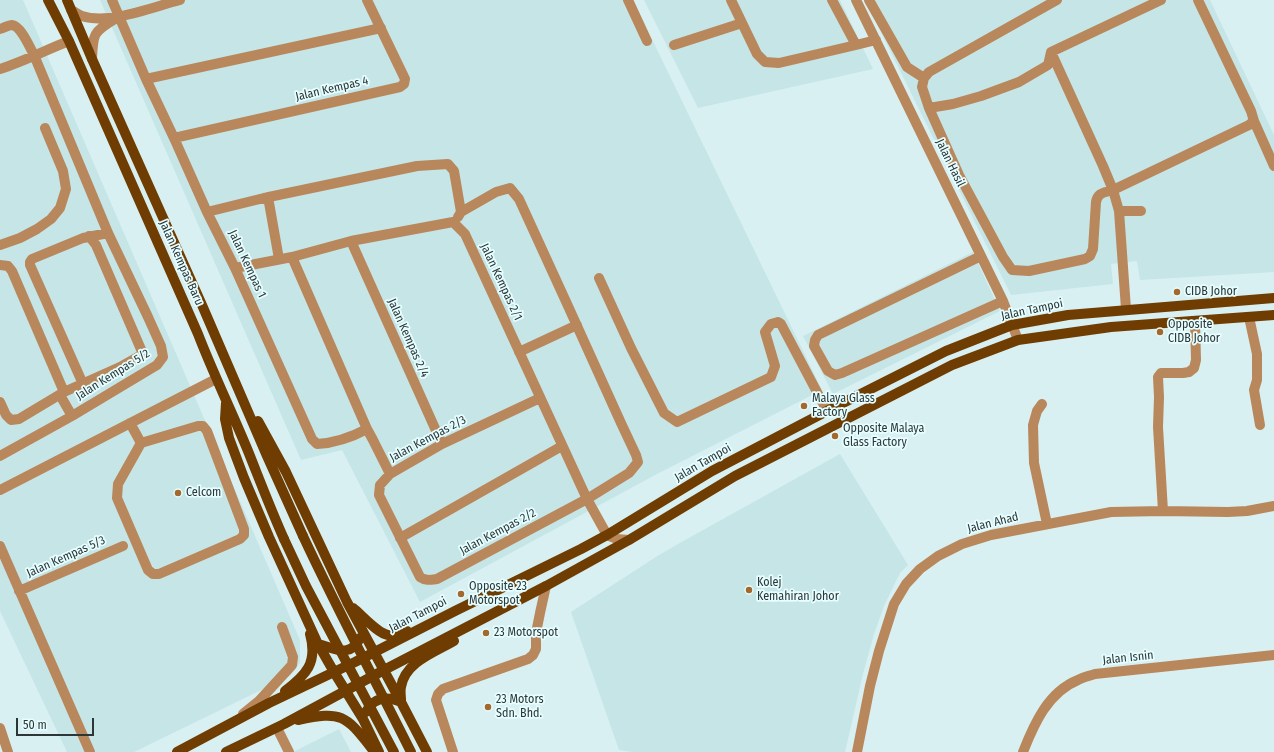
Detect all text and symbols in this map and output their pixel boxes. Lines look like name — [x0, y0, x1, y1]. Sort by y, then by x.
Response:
street label: Jalan Kempas 4 — [294, 74, 370, 104]
street label: Jalan Hasil — [932, 137, 968, 189]
street label: Jalan Kempas Baru — [156, 218, 206, 308]
street label: Jalan Kempas 1 — [225, 228, 269, 300]
street label: Jalan Kempas 2/1 — [477, 241, 525, 323]
place label: CIDB Johor — [1185, 285, 1237, 299]
marker: CIDB Johor — [1172, 287, 1182, 297]
street label: Jalan Kempas 2/4 — [384, 296, 432, 380]
street label: Jalan Tampoi — [1000, 296, 1064, 324]
place label: Opposite CIDB Johor — [1168, 318, 1220, 346]
marker: Opposite CIDB Johor — [1155, 327, 1165, 337]
street label: Jalan Kempas 5/2 — [73, 347, 153, 403]
place label: Malaya Glass Factory — [812, 392, 875, 420]
marker: Malaya Glass Factory — [799, 401, 809, 411]
street label: Jalan Kempas 2/3 — [387, 413, 469, 465]
place label: Opposite Malaya Glass Factory — [843, 422, 924, 450]
marker: Opposite Malaya Glass Factory — [830, 431, 840, 441]
street label: Jalan Tampoi — [672, 441, 734, 485]
place label: Celcom — [186, 486, 221, 500]
marker: Celcom — [173, 488, 183, 498]
street label: Jalan Kempas 2/2 — [457, 506, 539, 558]
street label: Jalan Ahad — [966, 510, 1020, 536]
street label: Jalan Kempas 5/3 — [24, 533, 108, 581]
place label: Kolej Kemahiran Johor — [757, 576, 839, 604]
place label: Opposite 23 Motorspot — [469, 580, 527, 608]
marker: Kolej Kemahiran Johor — [744, 585, 754, 595]
marker: Opposite 23 Motorspot — [456, 589, 466, 599]
street label: Jalan Tampoi — [387, 594, 449, 636]
place label: 23 Motorspot — [494, 626, 558, 640]
marker: 23 Motorspot — [481, 628, 491, 638]
street label: Jalan Isnin — [1102, 648, 1154, 668]
place label: 23 Motors Sdn. Bhd. — [496, 693, 544, 721]
marker: 23 Motors Sdn. Bhd. — [483, 702, 493, 712]
scale bar — [18, 710, 96, 736]
text: 50 m — [23, 718, 47, 732]

